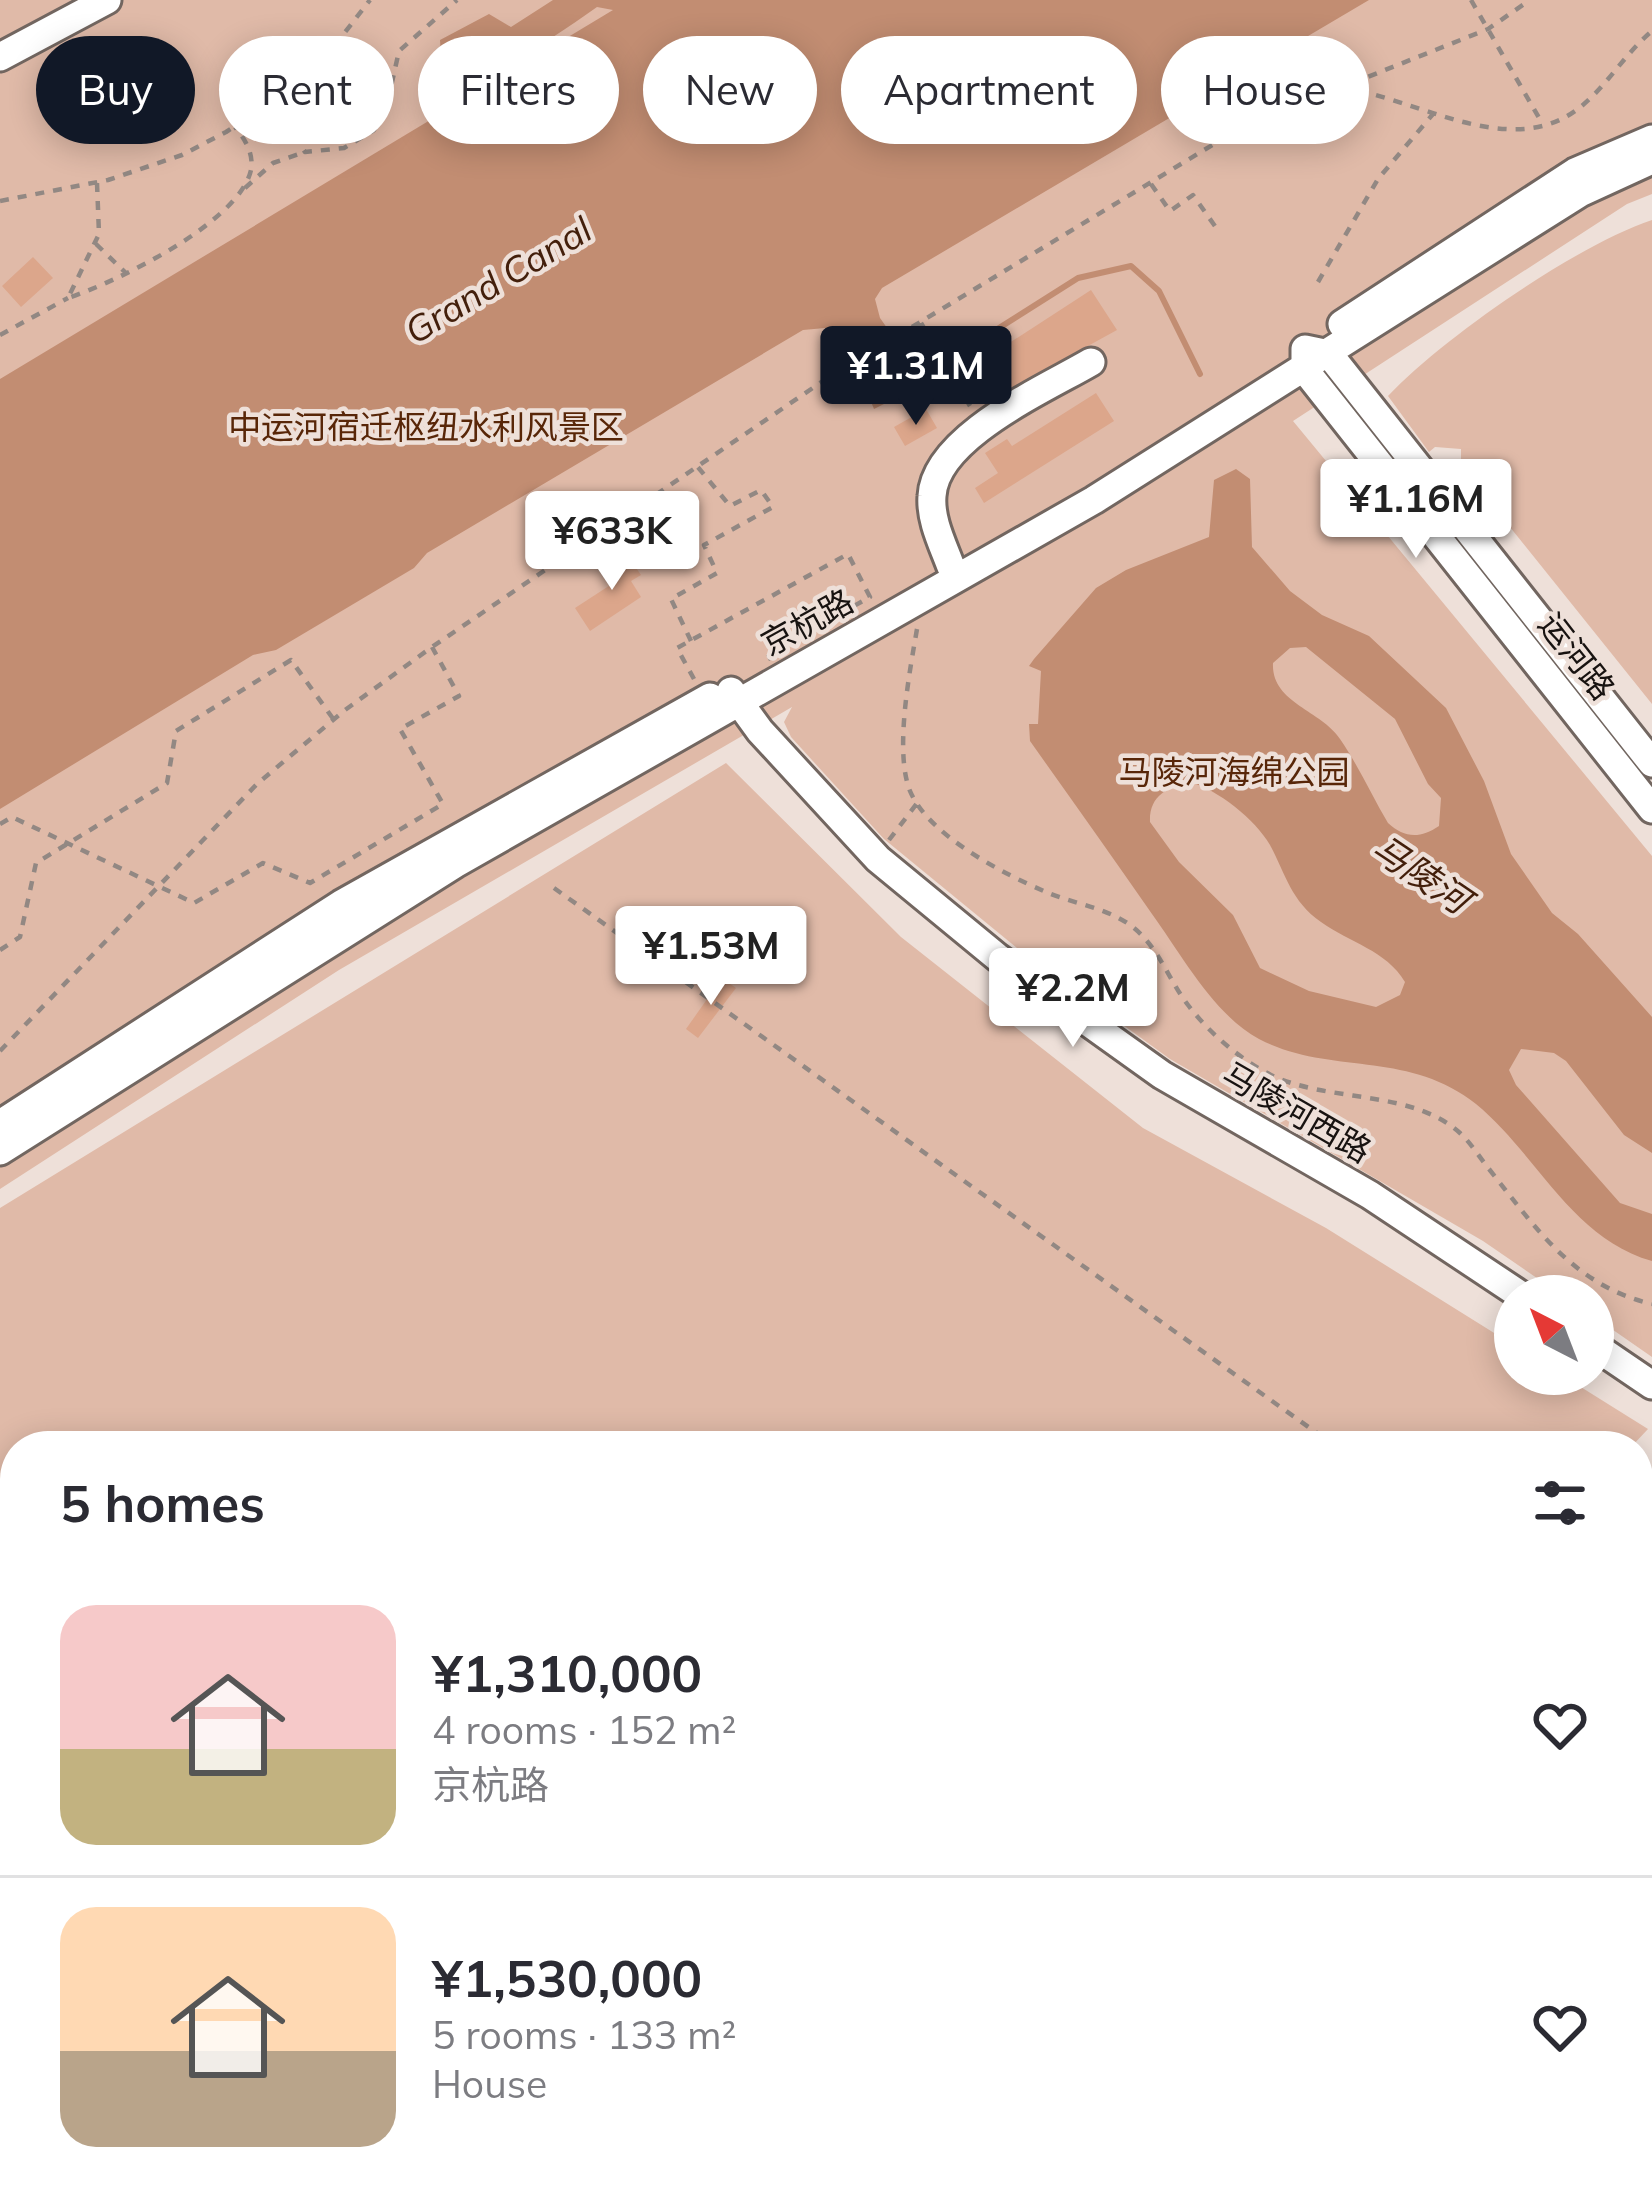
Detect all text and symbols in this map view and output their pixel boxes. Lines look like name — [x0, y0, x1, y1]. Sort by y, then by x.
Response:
chip: Buy — [36, 36, 195, 144]
chip: Rent — [219, 36, 394, 144]
chip: Filters — [418, 36, 619, 144]
chip: New — [643, 36, 817, 144]
chip: Apartment — [841, 36, 1137, 144]
chip: House — [1161, 36, 1369, 144]
water label: Grand Canal — [396, 206, 600, 353]
pin: ¥1.31M — [818, 326, 1014, 428]
text: ¥1.31M — [847, 340, 985, 389]
park label: 中运河宿迁枢纽水利风景区 — [228, 406, 624, 447]
pin: ¥1.16M — [1318, 459, 1514, 561]
text: ¥1.16M — [1347, 473, 1485, 522]
pin: ¥633K — [528, 491, 696, 593]
text: ¥633K — [552, 505, 672, 554]
street label: 京杭路 — [754, 580, 860, 663]
street label: 运河路 — [1531, 604, 1624, 707]
park label: 马陵河海绵公园 — [1119, 751, 1350, 792]
water label: 马陵河 — [1364, 825, 1484, 926]
pin: ¥1.53M — [613, 906, 809, 1008]
text: ¥1.53M — [642, 920, 780, 969]
pin: ¥2.2M — [989, 948, 1157, 1050]
text: ¥2.2M — [1016, 962, 1130, 1011]
street label: 马陵河西路 — [1216, 1053, 1379, 1171]
north arrow — [1494, 1275, 1614, 1395]
map controls — [1494, 1275, 1614, 1395]
icon: filters — [1527, 1470, 1593, 1536]
text: 5 homes — [60, 1471, 265, 1535]
text: ¥1,310,000 — [432, 1641, 702, 1705]
icon: home — [156, 1653, 300, 1797]
icon: heart — [1527, 1692, 1593, 1758]
text: 4 rooms · 152 m² — [432, 1705, 736, 1754]
text: 京杭路 — [432, 1760, 549, 1809]
text: ¥1,530,000 — [432, 1946, 702, 2010]
icon: home — [156, 1955, 300, 2099]
icon: heart — [1527, 1994, 1593, 2060]
text: 5 rooms · 133 m² — [432, 2010, 736, 2059]
text: House — [432, 2059, 547, 2108]

